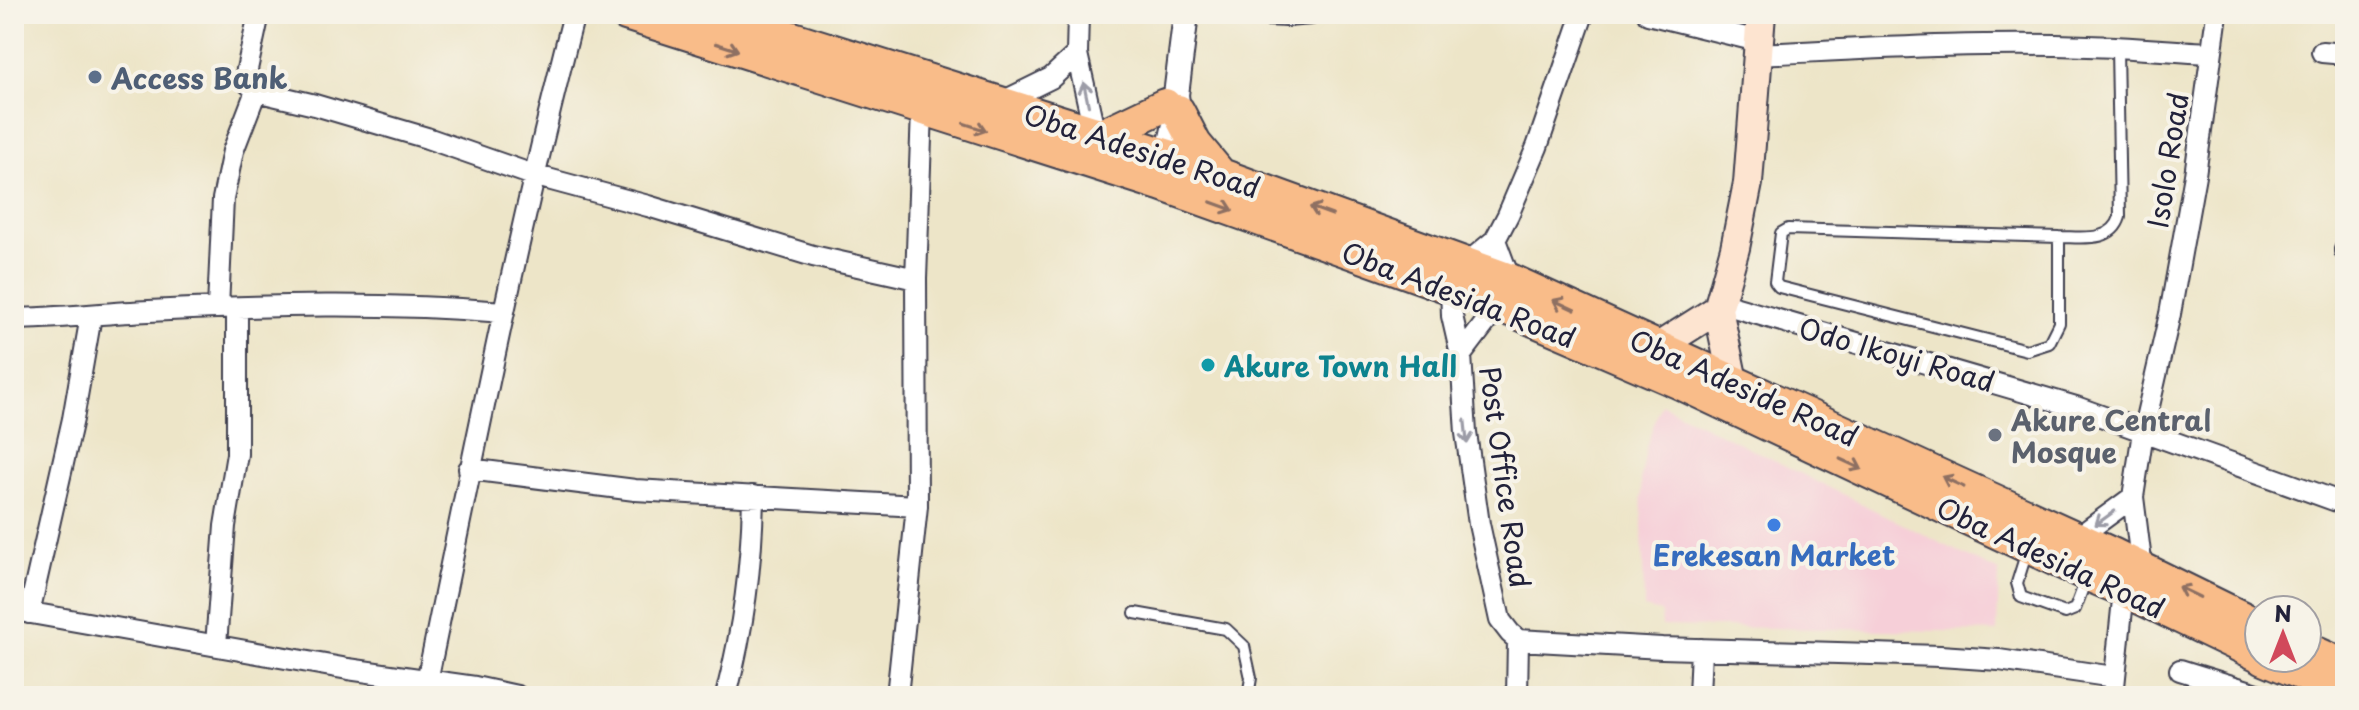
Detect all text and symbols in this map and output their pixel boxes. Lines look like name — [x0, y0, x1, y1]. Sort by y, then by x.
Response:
one-way arrow — [715, 40, 740, 55]
place label: Access Bank — [110, 56, 288, 99]
marker: Access Bank — [86, 68, 104, 86]
one-way arrow — [1078, 81, 1093, 107]
street label: Isolo Road — [2135, 89, 2199, 231]
street label: Oba Adeside Road — [1019, 92, 1265, 208]
one-way arrow — [961, 120, 987, 135]
one-way arrow — [1209, 200, 1234, 215]
one-way arrow — [1310, 203, 1334, 217]
street label: Oba Adesida Road — [1336, 230, 1582, 358]
one-way arrow — [1552, 296, 1577, 311]
street label: Odo Ikoyi Road — [1794, 306, 2000, 402]
street label: Oba Adeside Road — [1623, 317, 1865, 457]
place label: Akure Town Hall — [1223, 344, 1457, 387]
marker: Akure Town Hall — [1199, 356, 1217, 374]
street label: Post Office Road — [1469, 363, 1543, 591]
place label: Akure Central Mosque — [2010, 398, 2211, 473]
one-way arrow — [1459, 419, 1474, 445]
marker: Akure Central Mosque — [1986, 426, 2004, 444]
one-way arrow — [1839, 457, 1863, 472]
one-way arrow — [1942, 474, 1966, 489]
street label: Oba Adesida Road — [1930, 485, 2172, 629]
one-way arrow — [2095, 509, 2116, 526]
marker: Erekesan Market — [1765, 516, 1783, 534]
place label: Erekesan Market — [1653, 533, 1895, 576]
one-way arrow — [2177, 584, 2201, 599]
north arrow — [2243, 594, 2323, 674]
text: N — [2274, 596, 2292, 629]

